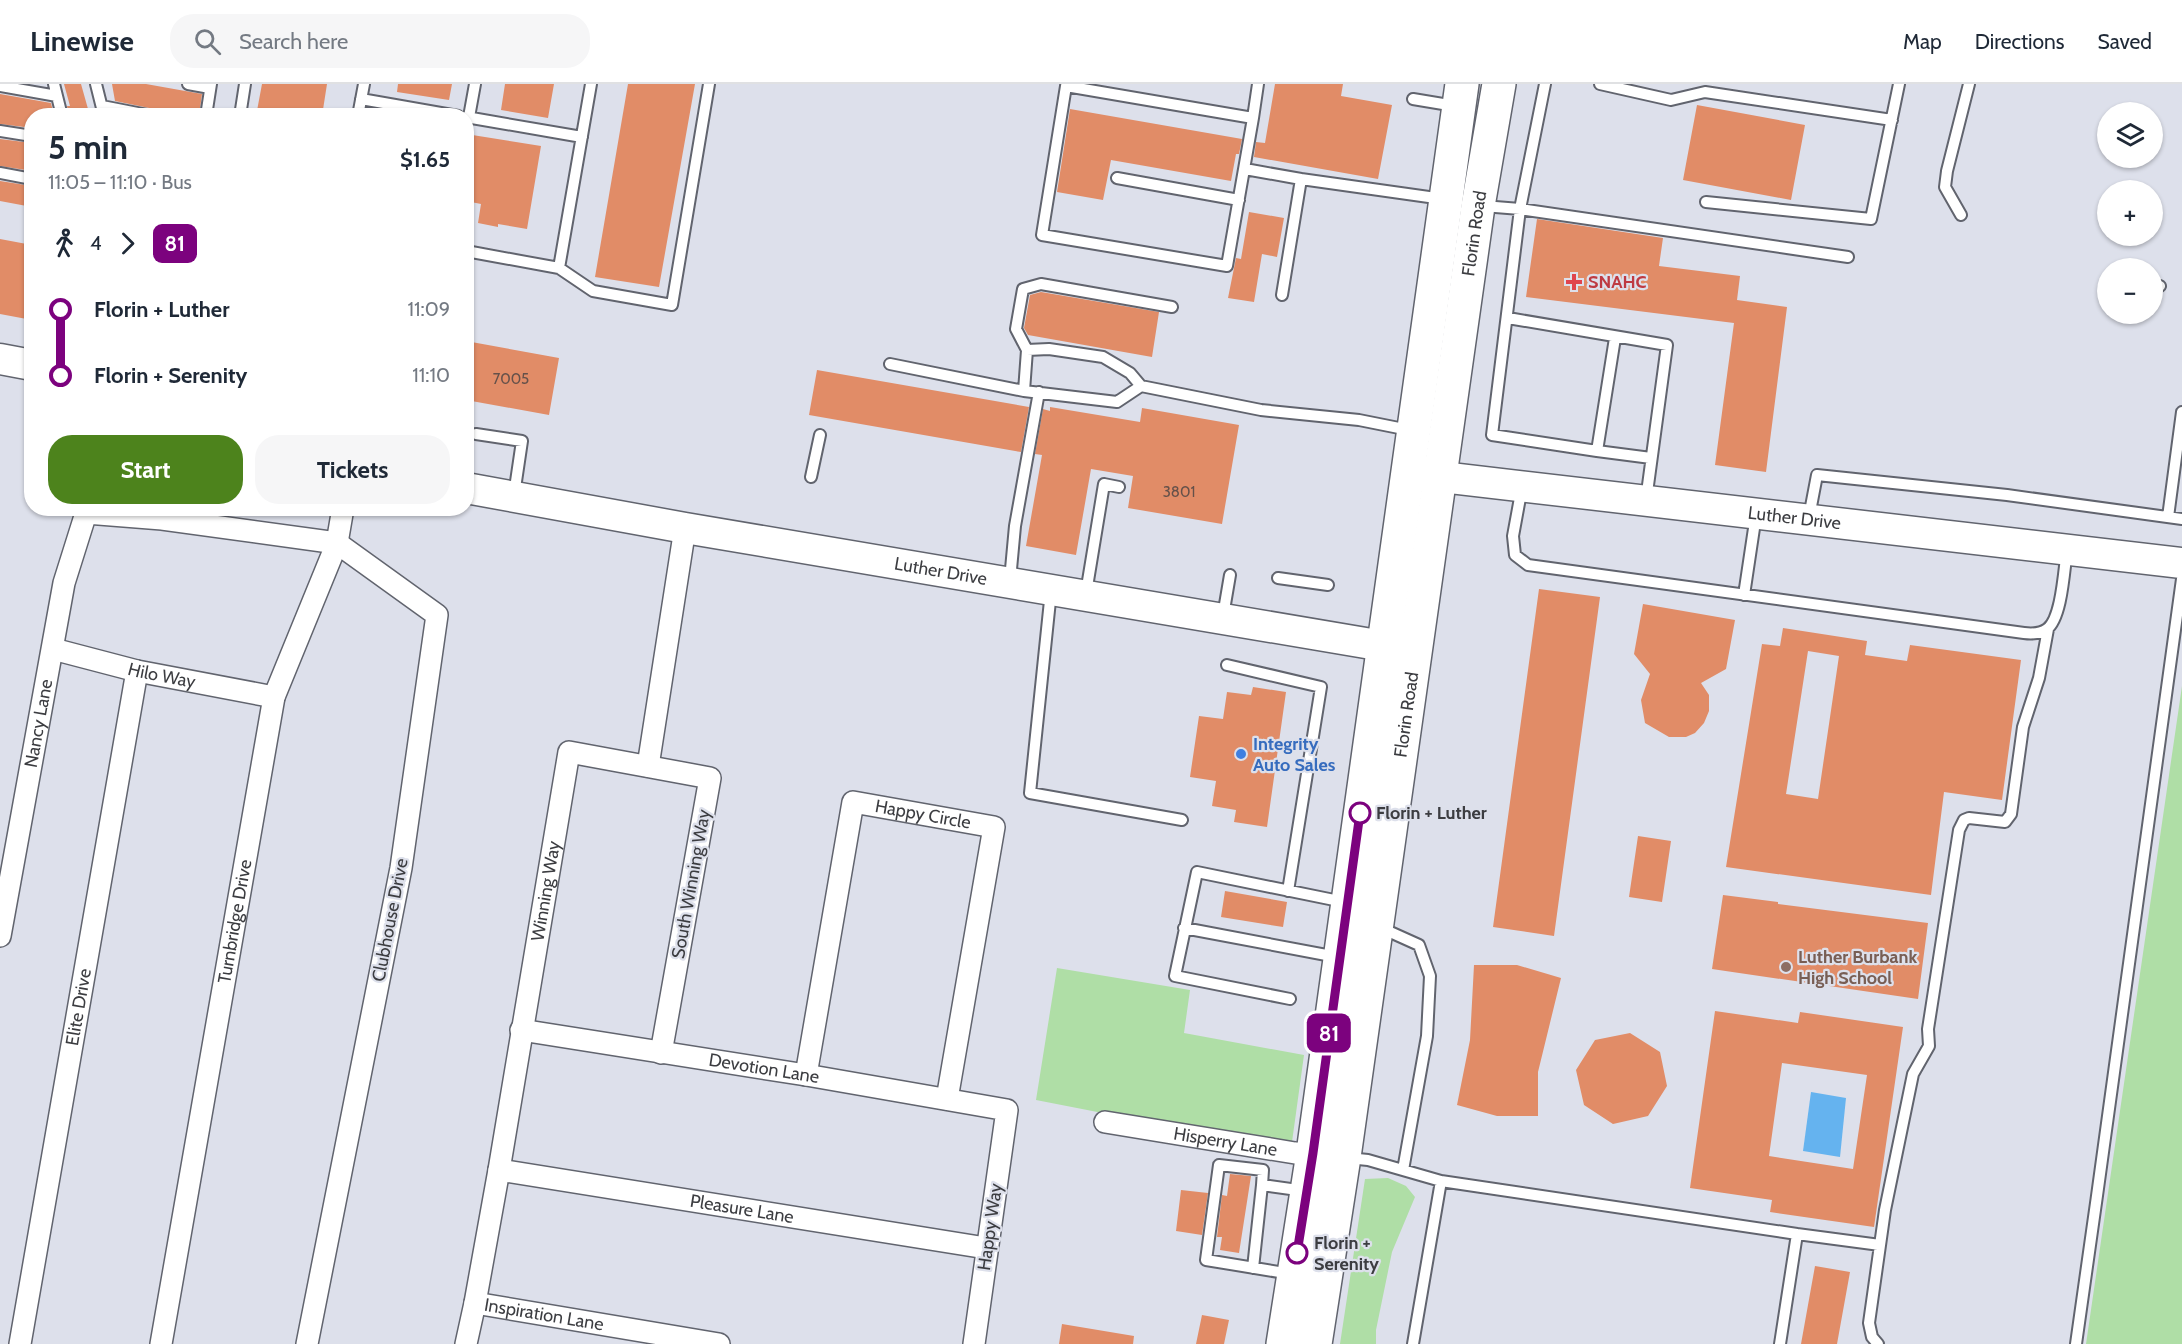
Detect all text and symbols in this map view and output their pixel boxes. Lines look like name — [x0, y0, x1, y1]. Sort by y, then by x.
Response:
search box — [170, 14, 590, 68]
text: Linewise — [30, 24, 134, 58]
icon: search — [191, 25, 224, 58]
text: Search here — [239, 28, 348, 55]
text: Map — [1903, 29, 1942, 54]
text: Directions — [1975, 29, 2064, 54]
text: Saved — [2097, 29, 2152, 54]
map controls — [2097, 102, 2163, 324]
button: layers — [2097, 102, 2163, 168]
text: 5 min — [48, 127, 128, 167]
text: $1.65 — [400, 146, 450, 173]
text: 11:05 – 11:10 · Bus — [48, 170, 192, 194]
button: + — [2097, 180, 2163, 246]
street label: Florin Road — [1457, 189, 1491, 278]
icon: walk — [48, 227, 81, 260]
icon: forward — [111, 227, 144, 260]
text: 4 — [90, 231, 102, 255]
text: 81 — [165, 231, 185, 256]
button: − — [2097, 258, 2163, 324]
place label: SNAHC — [1588, 271, 1647, 293]
marker: SNAHC — [1565, 273, 1583, 291]
text: Florin + Luther — [94, 296, 229, 323]
text: 11:09 — [407, 297, 450, 321]
text: Florin + Serenity — [94, 362, 247, 389]
text: 11:10 — [412, 363, 450, 387]
house number: 7005 — [493, 370, 529, 388]
button: Start — [48, 435, 243, 504]
button: Tickets — [255, 435, 450, 504]
house number: 3801 — [1163, 483, 1195, 501]
street label: Luther Drive — [1747, 502, 1842, 534]
street label: Luther Drive — [893, 553, 989, 590]
street label: Hilo Way — [126, 658, 197, 693]
street label: Florin Road — [1389, 670, 1423, 759]
street label: Nancy Lane — [20, 677, 57, 769]
place label: Integrity Auto Sales — [1253, 733, 1336, 776]
marker: Integrity Auto Sales — [1234, 747, 1248, 761]
street label: Happy Circle — [873, 795, 972, 834]
marker: Florin + Luther — [1349, 802, 1371, 824]
place label: Florin + Luther — [1376, 802, 1487, 824]
street label: South Winning Way — [667, 808, 715, 960]
street label: Winning Way — [526, 839, 565, 943]
street label: Clubhouse Drive — [367, 857, 413, 983]
street label: Turnbridge Drive — [213, 858, 256, 985]
place label: Luther Burbank High School — [1798, 946, 1917, 989]
marker: Luther Burbank High School — [1779, 960, 1793, 974]
street label: Elite Drive — [61, 967, 96, 1047]
line badge: 81 — [1302, 1014, 1356, 1052]
text: 81 — [1319, 1021, 1339, 1046]
street label: Devotion Lane — [707, 1049, 821, 1088]
street label: Hisperry Lane — [1172, 1122, 1279, 1161]
street label: Happy Way — [973, 1182, 1007, 1272]
street label: Pleasure Lane — [688, 1190, 795, 1228]
place label: Florin + Serenity — [1314, 1232, 1379, 1275]
marker: Florin + Serenity — [1286, 1242, 1308, 1264]
street label: Inspiration Lane — [483, 1294, 605, 1335]

